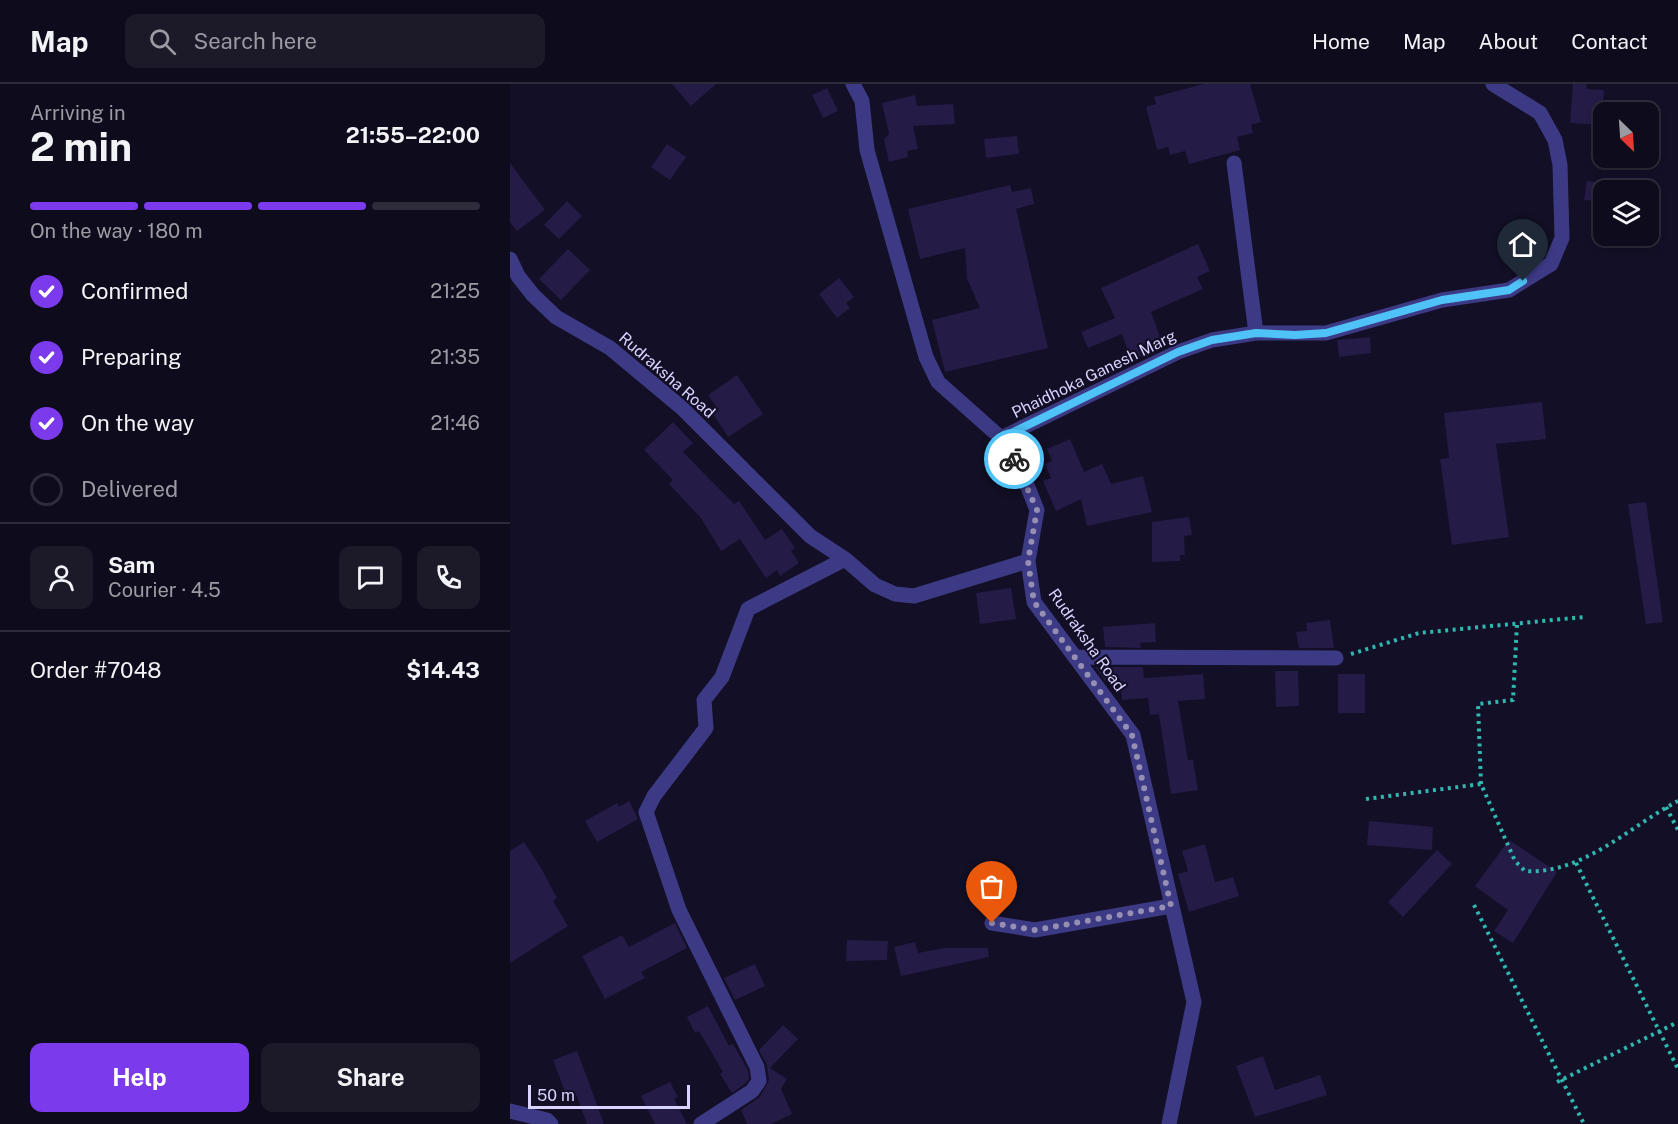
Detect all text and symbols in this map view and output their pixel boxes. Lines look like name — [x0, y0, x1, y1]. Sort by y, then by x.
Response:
search box — [125, 14, 545, 68]
text: Map — [30, 25, 89, 58]
icon: search — [146, 25, 179, 58]
text: Search here — [194, 28, 317, 54]
text: Home — [1312, 29, 1370, 54]
text: Map — [1403, 29, 1446, 54]
text: About — [1479, 29, 1538, 54]
text: Contact — [1571, 29, 1648, 54]
text: Arriving in — [30, 101, 125, 125]
north arrow — [1593, 102, 1659, 168]
map controls — [1593, 102, 1659, 246]
text: 21:55–22:00 — [346, 122, 480, 148]
text: 2 min — [30, 124, 132, 170]
button: layers — [1593, 180, 1659, 246]
text: On the way · 180 m — [30, 219, 202, 243]
pin — [1497, 219, 1548, 281]
icon: home — [1506, 228, 1539, 261]
icon: check — [30, 275, 63, 308]
text: Confirmed — [81, 278, 188, 304]
text: 21:25 — [430, 279, 480, 303]
street label: Phaidhoka Ganesh Marg — [1009, 326, 1179, 422]
street label: Rudraksha Road — [615, 328, 719, 422]
icon: check — [30, 341, 63, 374]
text: Preparing — [81, 344, 182, 370]
text: 21:35 — [430, 345, 480, 369]
icon: check — [30, 407, 63, 440]
text: On the way — [81, 410, 194, 436]
text: 21:46 — [431, 411, 480, 435]
courier — [984, 429, 1044, 489]
icon: bike — [998, 443, 1031, 476]
text: Delivered — [81, 476, 178, 502]
button: person — [30, 546, 93, 609]
button: chat — [339, 546, 402, 609]
button: phone — [417, 546, 480, 609]
text: Sam — [108, 552, 155, 578]
text: Courier · 4.5 — [108, 578, 221, 602]
street label: Rudraksha Road — [1044, 585, 1130, 695]
text: Order #7048 — [30, 657, 162, 683]
text: $14.43 — [406, 657, 480, 683]
pin — [966, 861, 1017, 923]
icon: bag — [975, 870, 1008, 903]
button: Help — [30, 1043, 249, 1112]
button: Share — [261, 1043, 480, 1112]
scale bar — [528, 1082, 690, 1110]
text: 50 m — [537, 1086, 575, 1105]

